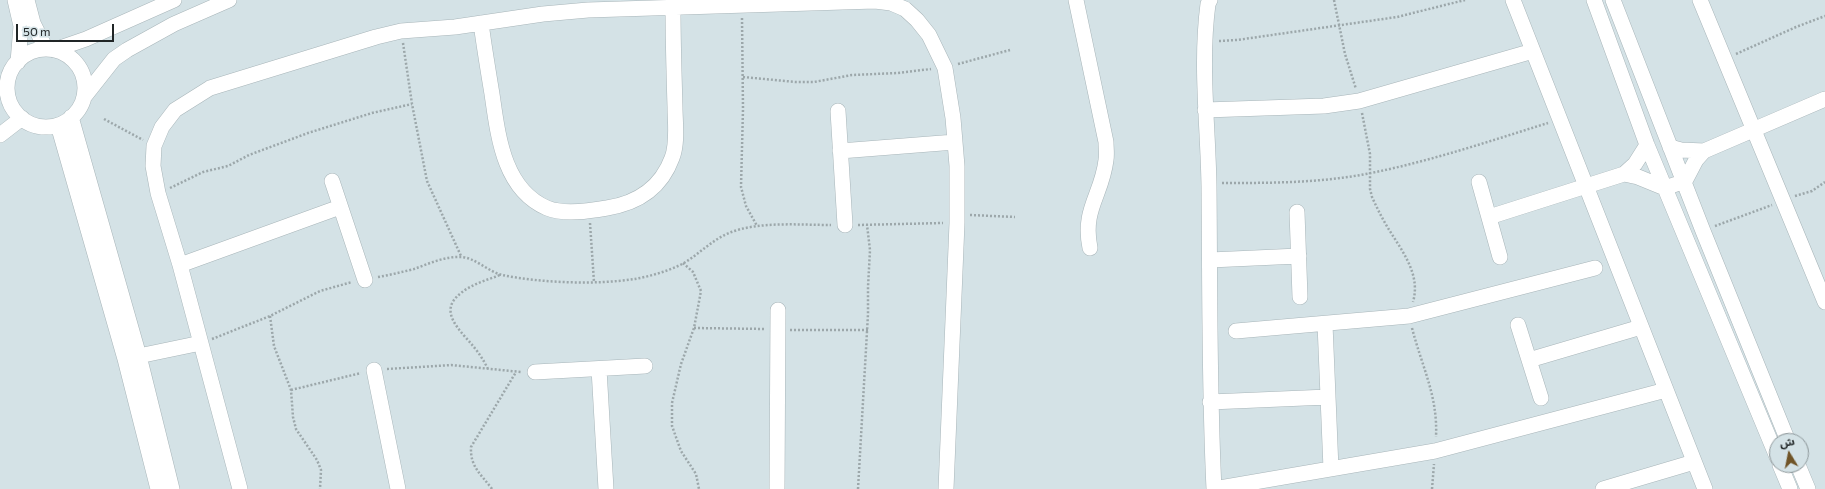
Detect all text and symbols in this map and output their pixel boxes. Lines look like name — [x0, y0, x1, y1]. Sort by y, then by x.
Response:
scale bar — [18, 16, 116, 42]
text: 50 m — [23, 24, 51, 38]
north arrow — [1769, 433, 1809, 473]
text: ش — [1778, 434, 1796, 449]

